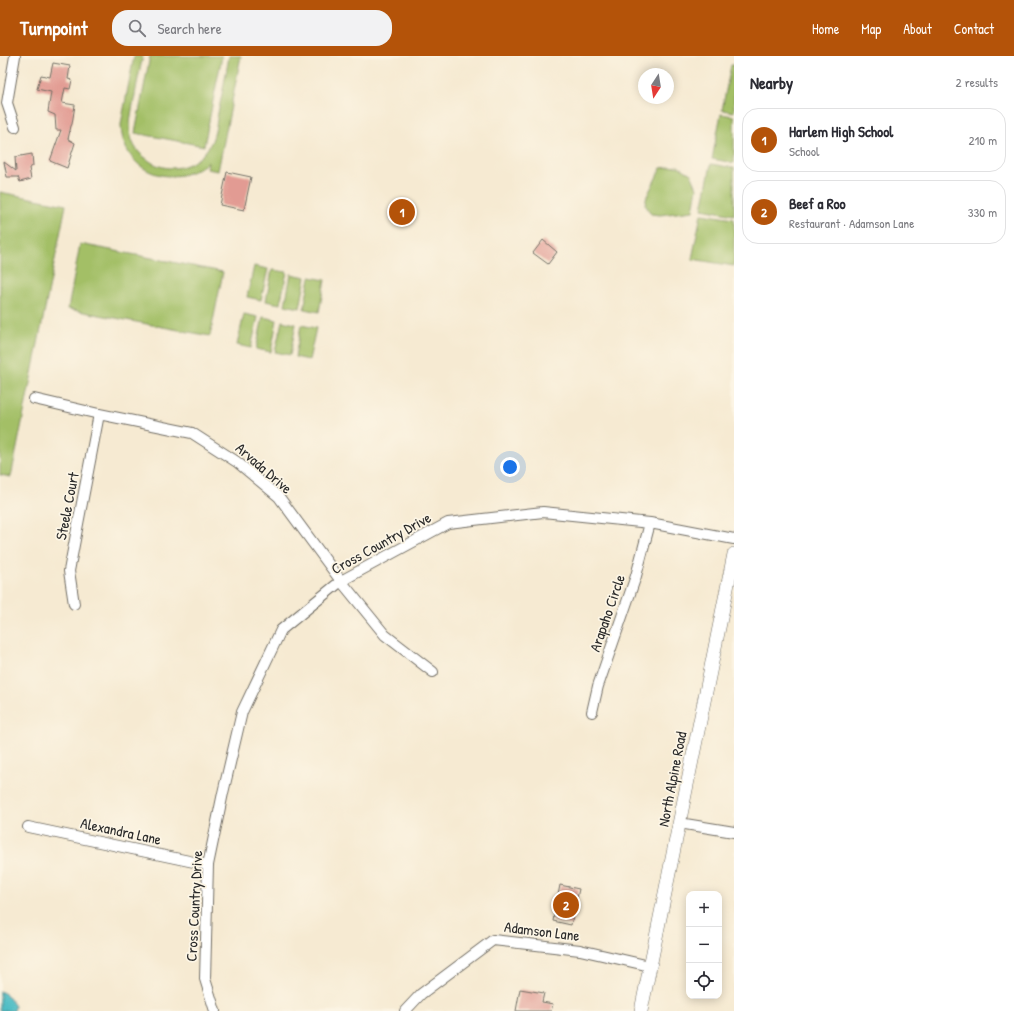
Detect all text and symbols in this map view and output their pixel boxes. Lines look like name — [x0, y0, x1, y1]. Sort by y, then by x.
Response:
search box — [112, 10, 392, 46]
text: Turnpoint — [20, 15, 88, 41]
icon: search — [126, 17, 148, 39]
text: Search here — [158, 18, 222, 39]
text: Home — [812, 19, 839, 38]
text: Map — [861, 19, 881, 38]
text: About — [903, 19, 932, 38]
text: Contact — [954, 19, 994, 38]
north arrow — [638, 68, 674, 104]
text: Nearby — [750, 71, 793, 94]
text: 2 results — [956, 73, 998, 91]
text: Harlem High School — [789, 121, 893, 142]
text: 1 — [762, 131, 766, 149]
text: 210 m — [969, 131, 997, 149]
text: School — [789, 142, 819, 160]
text: Beef a Roo — [789, 193, 846, 214]
pin: 1 — [389, 197, 415, 227]
text: 2 — [761, 203, 767, 221]
text: 330 m — [968, 203, 997, 221]
text: Restaurant · Adamson Lane — [789, 214, 914, 232]
street label: Arvada Drive — [231, 438, 297, 498]
your location — [500, 457, 520, 477]
street label: Steele Court — [50, 470, 84, 542]
street label: Cross Country Drive — [327, 507, 435, 579]
street label: Arapaho Circle — [584, 572, 630, 654]
street label: North Alpine Road — [652, 729, 692, 828]
street label: Alexandra Lane — [79, 812, 163, 850]
street label: Cross Country Drive — [181, 850, 207, 962]
pin: 2 — [553, 890, 579, 920]
map controls — [686, 891, 722, 999]
button: + — [686, 891, 722, 927]
street label: Adamson Lane — [503, 916, 581, 946]
button: − — [686, 927, 722, 963]
button: locate — [686, 963, 722, 999]

